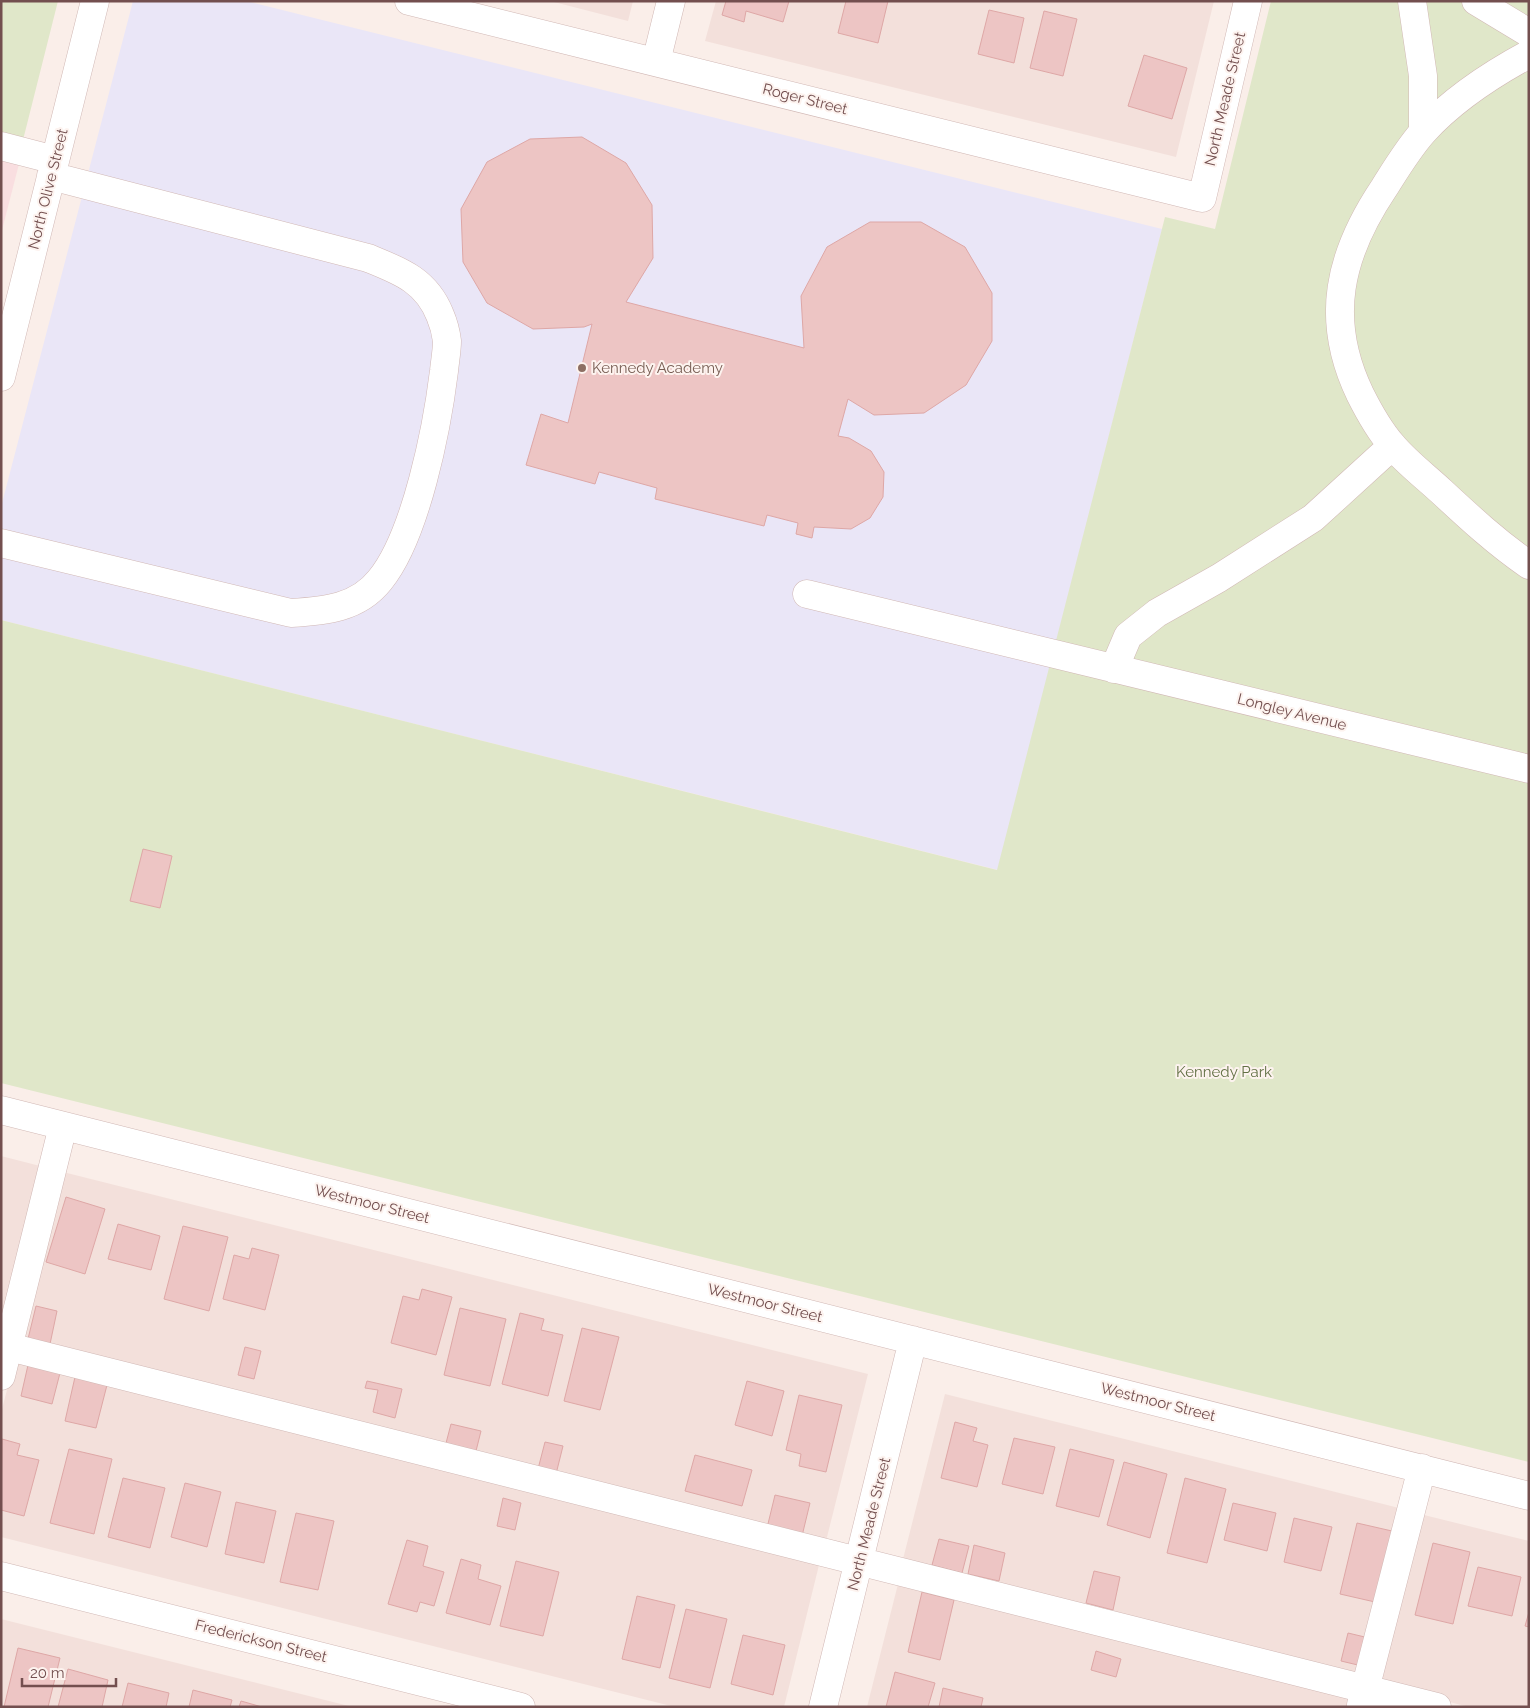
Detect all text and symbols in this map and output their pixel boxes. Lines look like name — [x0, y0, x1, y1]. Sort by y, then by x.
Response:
street label: North Meade Street — [1201, 30, 1249, 168]
street label: Roger Street — [761, 80, 849, 118]
street label: North Olive Street — [24, 127, 72, 251]
place label: Kennedy Academy — [592, 359, 723, 377]
marker: Kennedy Academy — [576, 362, 588, 374]
street label: Longley Avenue — [1236, 690, 1349, 734]
park label: Kennedy Park — [1176, 1063, 1272, 1081]
street label: Westmoor Street — [313, 1181, 431, 1227]
street label: Westmoor Street — [706, 1280, 824, 1326]
street label: Westmoor Street — [1099, 1379, 1217, 1425]
street label: North Meade Street — [844, 1455, 894, 1593]
street label: Frederickson Street — [193, 1616, 329, 1666]
scale bar — [22, 1656, 116, 1688]
text: 20 m — [30, 1664, 65, 1682]

